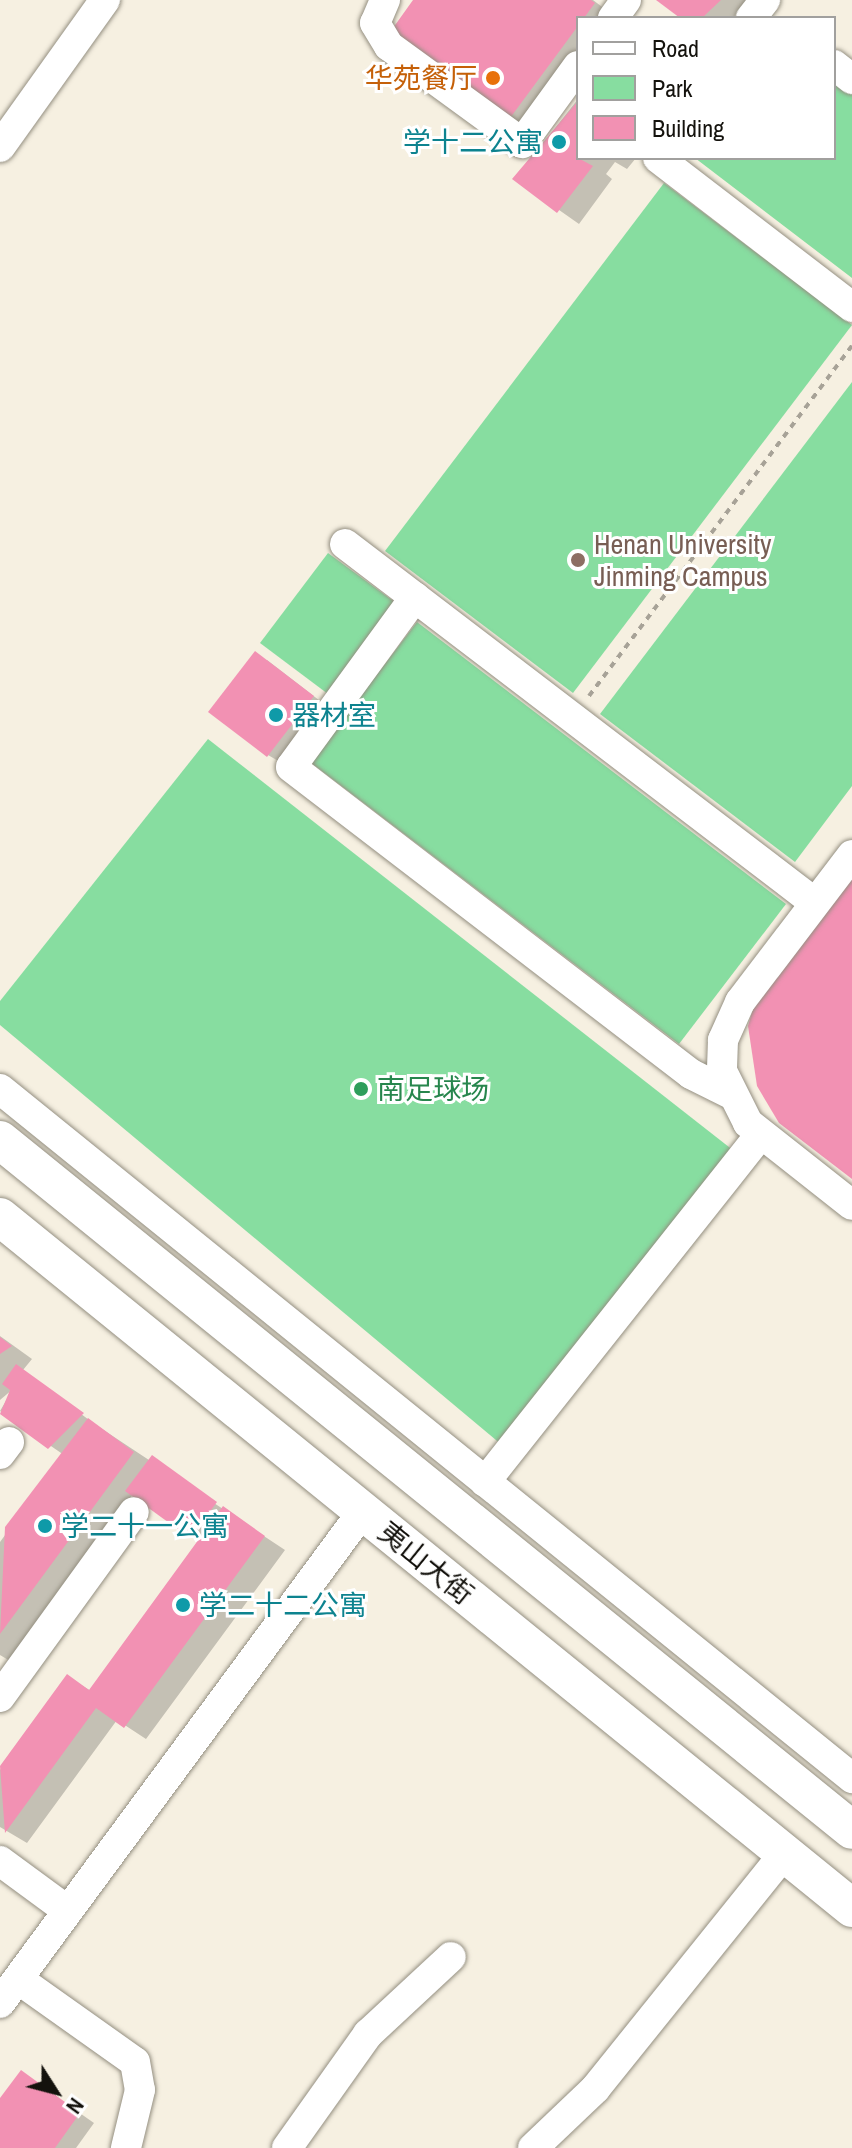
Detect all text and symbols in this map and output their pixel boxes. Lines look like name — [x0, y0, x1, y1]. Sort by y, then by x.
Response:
legend — [576, 16, 836, 160]
text: Road — [652, 32, 699, 64]
place label: 华苑餐厅 — [365, 61, 477, 95]
marker: 华苑餐厅 — [484, 69, 502, 87]
text: Park — [652, 72, 692, 104]
text: Building — [652, 112, 724, 144]
place label: 学十二公寓 — [403, 125, 543, 159]
marker: 学十二公寓 — [550, 133, 568, 151]
place label: Henan University Jinming Campus — [594, 527, 771, 593]
marker: Henan University Jinming Campus — [569, 551, 587, 569]
place label: 器材室 — [292, 698, 376, 732]
marker: 器材室 — [267, 706, 285, 724]
place label: 南足球场 — [377, 1072, 489, 1106]
marker: 南足球场 — [352, 1080, 370, 1098]
place label: 学二十一公寓 — [61, 1509, 229, 1543]
street label: 夷山大街 — [372, 1515, 480, 1611]
marker: 学二十一公寓 — [36, 1517, 54, 1535]
place label: 学二十二公寓 — [199, 1588, 367, 1622]
marker: 学二十二公寓 — [174, 1596, 192, 1614]
north arrow — [16, 2052, 96, 2132]
text: N — [59, 2092, 91, 2120]

